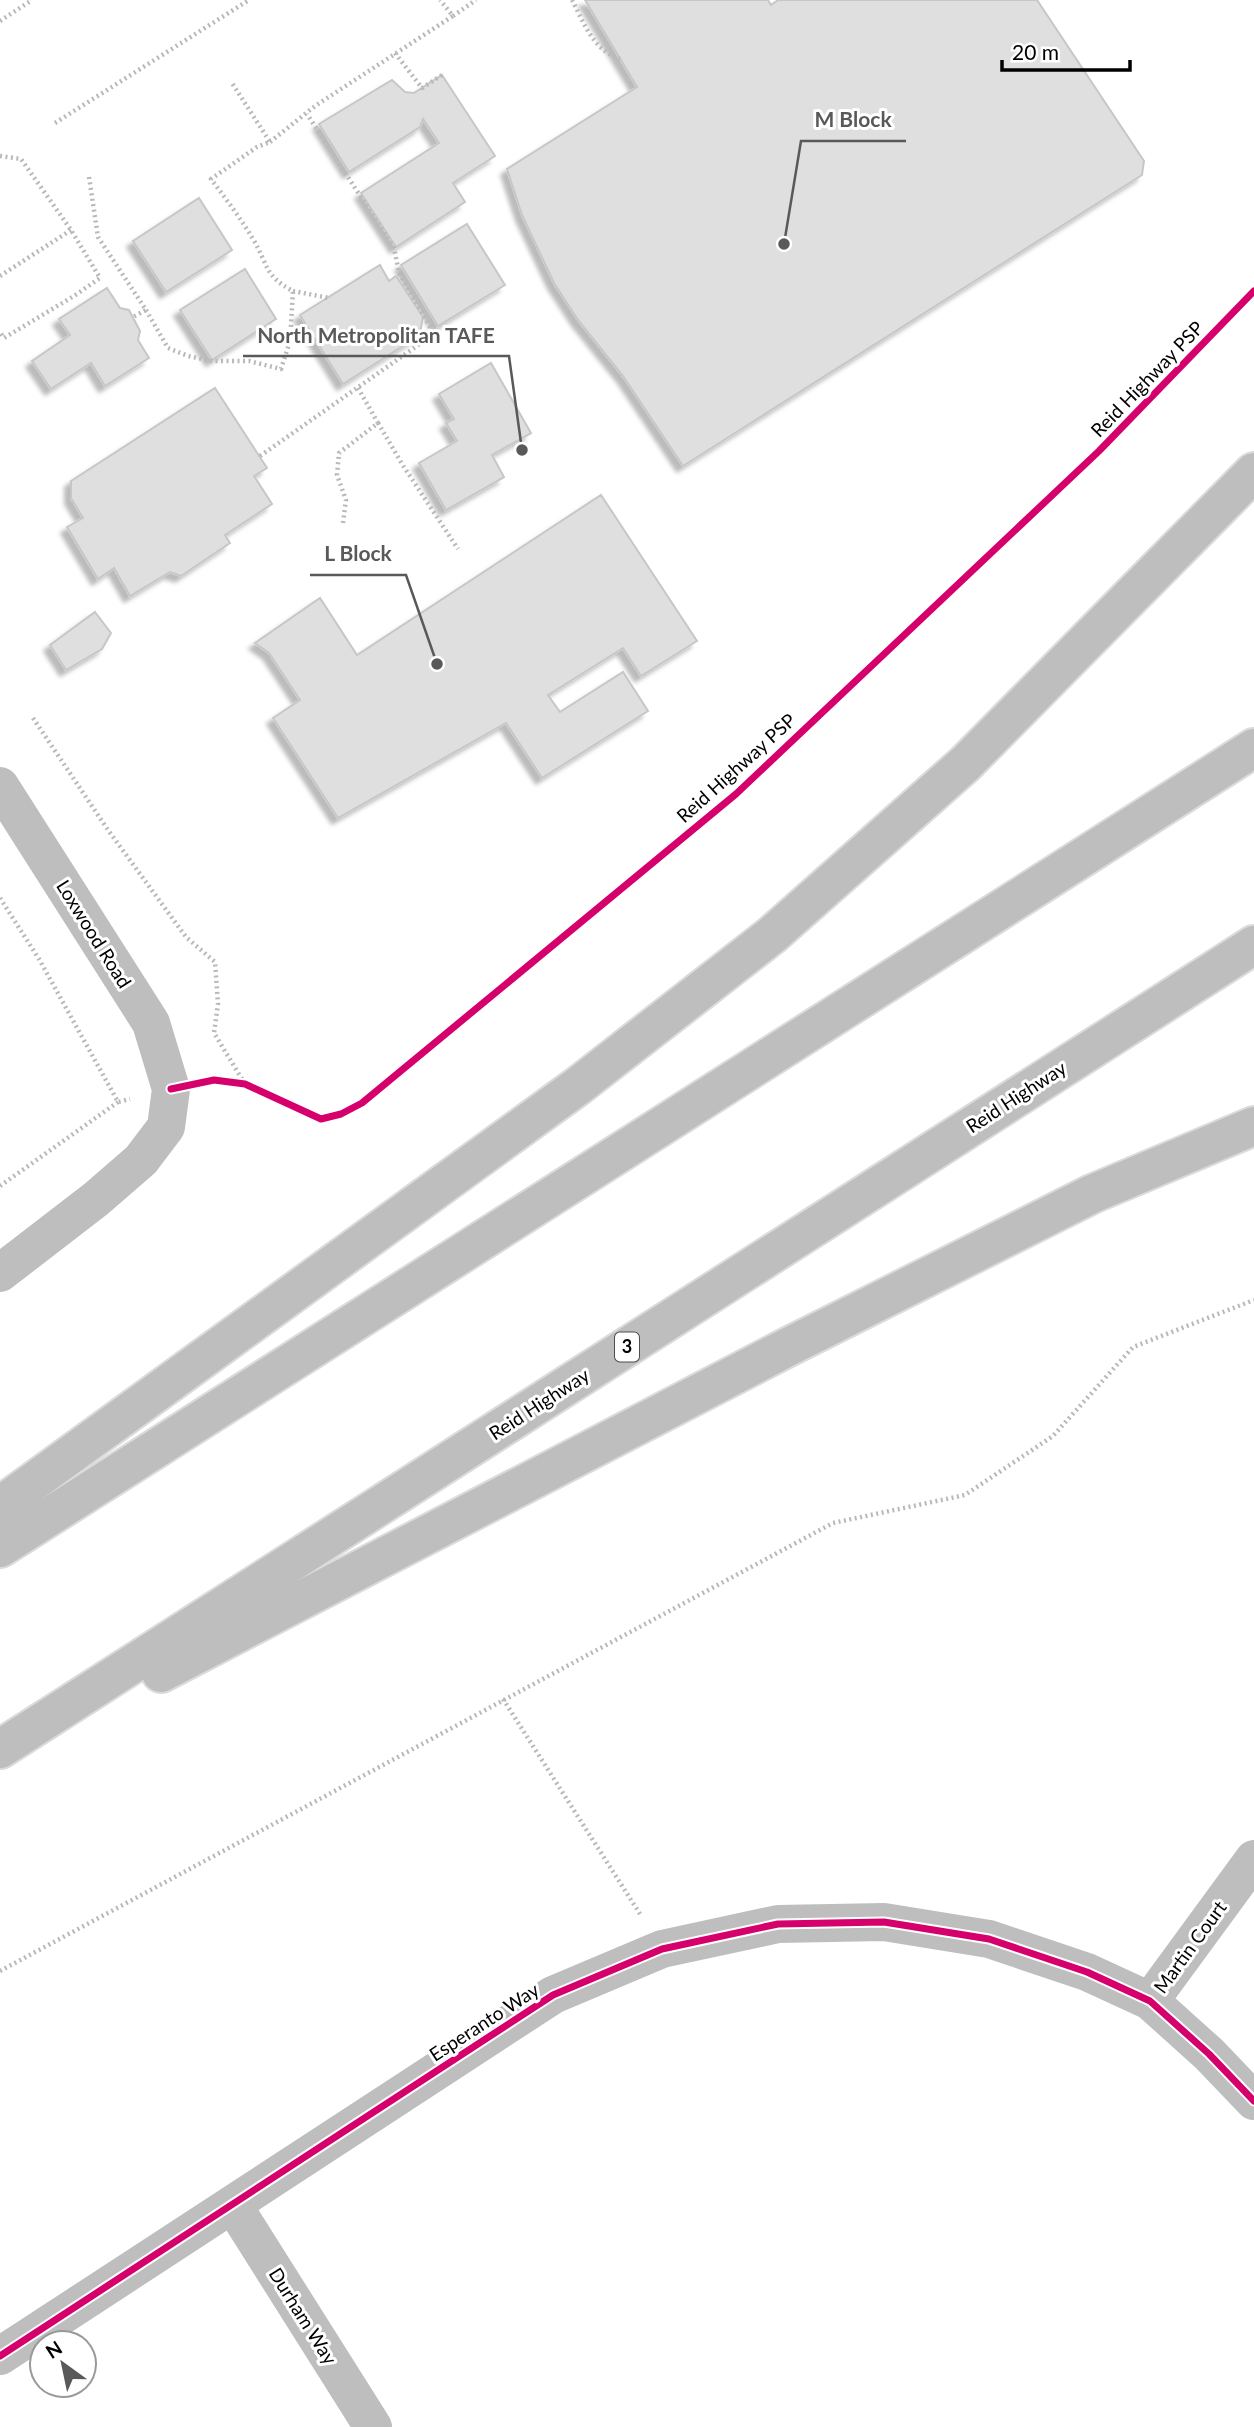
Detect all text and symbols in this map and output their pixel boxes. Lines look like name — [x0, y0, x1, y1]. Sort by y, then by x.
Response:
scale bar — [1002, 28, 1130, 72]
text: 20 m — [1012, 39, 1059, 64]
callout: M Block — [801, 99, 906, 141]
text: M Block — [814, 106, 892, 131]
callout: North Metropolitan TAFE — [243, 314, 509, 356]
street label: Reid Highway PSP — [1086, 316, 1208, 441]
text: North Metropolitan TAFE — [257, 322, 495, 347]
callout: L Block — [310, 533, 406, 575]
text: L Block — [324, 540, 393, 565]
street label: Reid Highway PSP — [671, 708, 800, 827]
street label: Loxwood Road — [52, 876, 137, 992]
street label: Reid Highway — [961, 1056, 1070, 1137]
road number: 3 — [615, 1332, 639, 1362]
street label: Reid Highway — [484, 1363, 593, 1444]
street label: Martin Court — [1148, 1896, 1231, 1997]
street label: Esperanto Way — [425, 1977, 543, 2066]
street label: Durham Way — [265, 2263, 342, 2369]
north arrow — [28, 2329, 98, 2399]
text: N — [41, 2336, 66, 2363]

